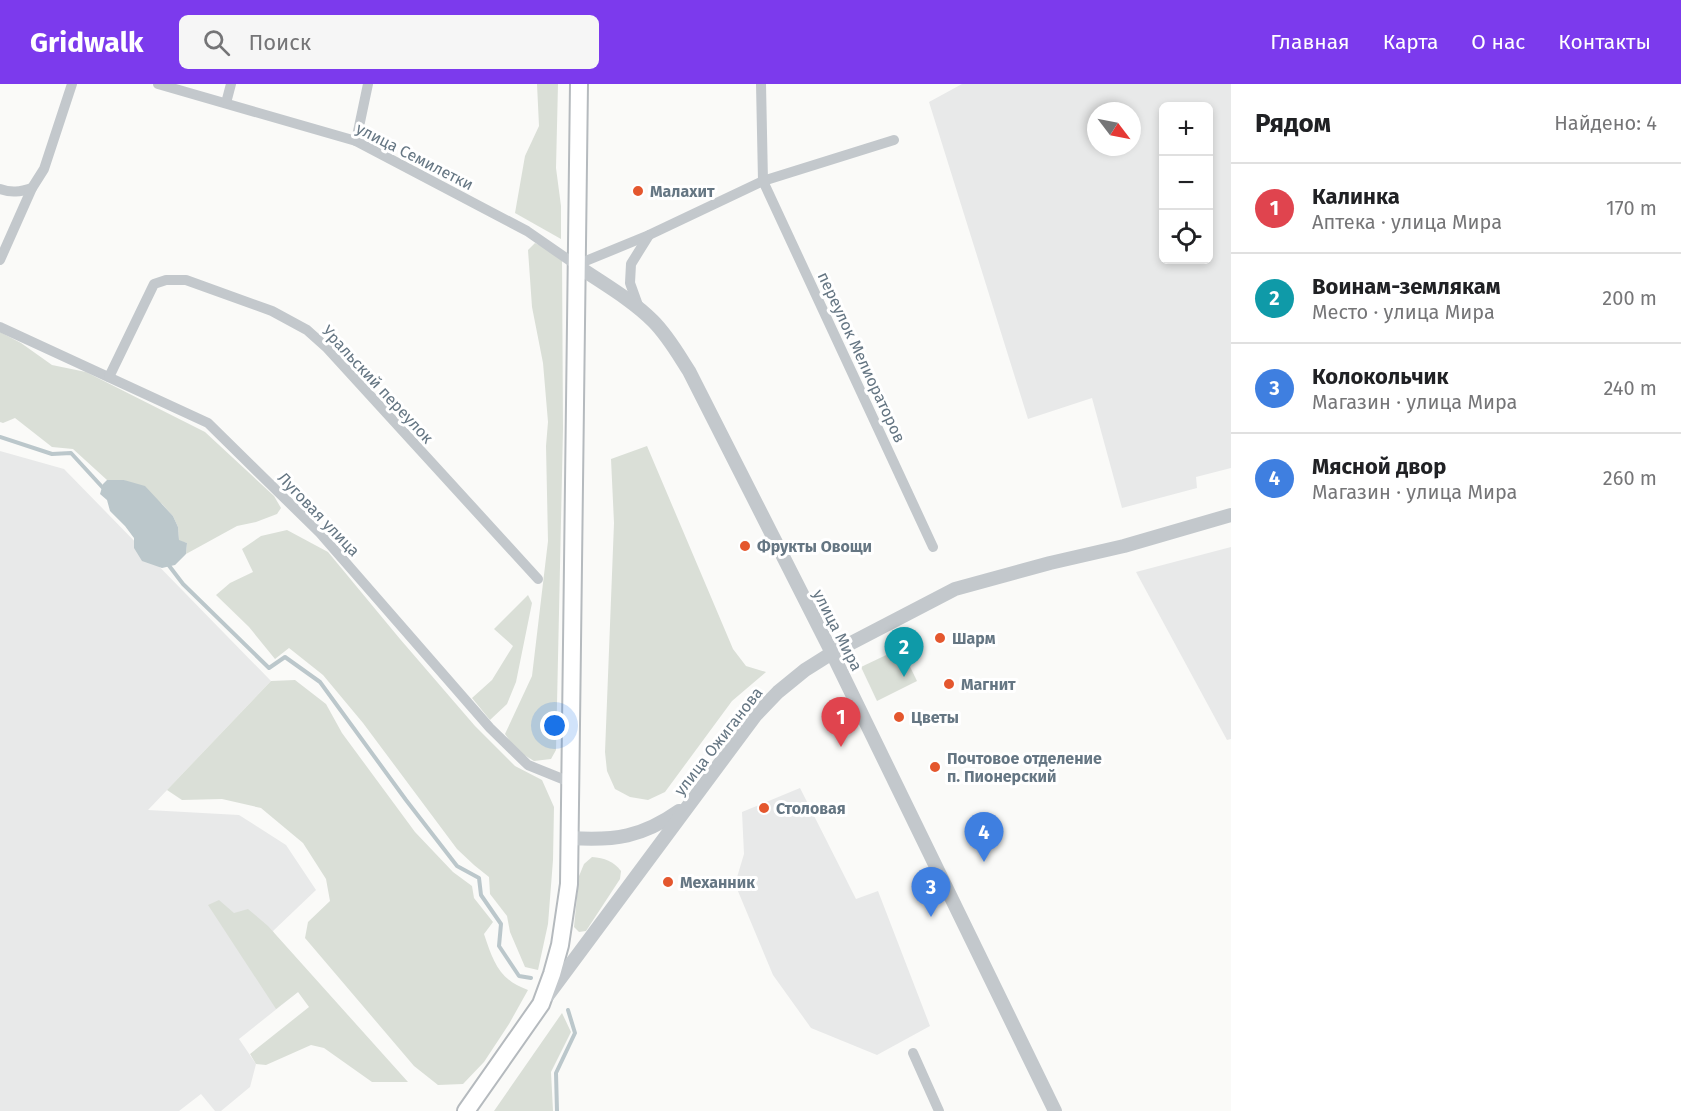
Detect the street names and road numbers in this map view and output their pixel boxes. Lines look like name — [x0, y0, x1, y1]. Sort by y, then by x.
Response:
street label: улица Семилетки — [353, 119, 477, 194]
street label: переулок Мелиораторов — [814, 269, 909, 446]
street label: Уральский переулок — [318, 321, 438, 448]
street label: Луговая улица — [274, 468, 363, 560]
street label: улица Мира — [809, 586, 866, 674]
street label: улица Ожиганова — [670, 683, 767, 799]

